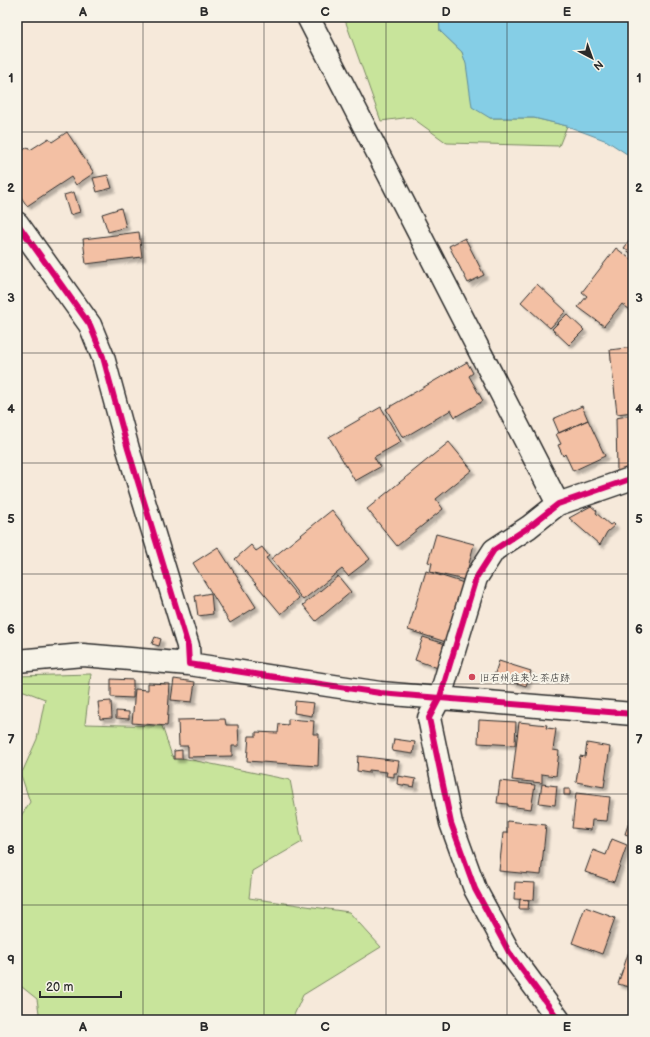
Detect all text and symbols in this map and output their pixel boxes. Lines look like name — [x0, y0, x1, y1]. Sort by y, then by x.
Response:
text: A — [78, 4, 87, 20]
text: B — [199, 4, 209, 20]
text: C — [320, 4, 330, 20]
text: D — [441, 4, 451, 20]
text: E — [563, 4, 572, 20]
north arrow — [572, 38, 612, 78]
text: N — [591, 58, 606, 73]
text: 1 — [8, 70, 14, 86]
text: 1 — [636, 70, 642, 86]
text: 2 — [7, 180, 15, 196]
text: 2 — [635, 180, 643, 196]
text: 3 — [7, 290, 15, 306]
text: 3 — [635, 290, 643, 306]
text: 4 — [7, 401, 15, 417]
text: 4 — [635, 401, 643, 417]
text: 5 — [7, 511, 15, 527]
text: 5 — [635, 511, 643, 527]
text: 6 — [7, 621, 15, 637]
text: 6 — [635, 621, 643, 637]
marker: 旧石州往来と茶店跡 — [467, 672, 477, 682]
place label: 旧石州往来と茶店跡 — [480, 672, 570, 684]
text: 7 — [7, 732, 15, 748]
text: 7 — [635, 732, 643, 748]
text: 8 — [7, 842, 15, 858]
text: 8 — [635, 842, 643, 858]
text: 9 — [7, 952, 15, 968]
text: 9 — [635, 952, 643, 968]
scale bar — [40, 973, 121, 999]
text: 20 m — [46, 980, 73, 995]
text: A — [78, 1019, 87, 1035]
text: B — [199, 1019, 209, 1035]
text: C — [320, 1019, 330, 1035]
text: D — [441, 1019, 451, 1035]
text: E — [563, 1019, 572, 1035]

